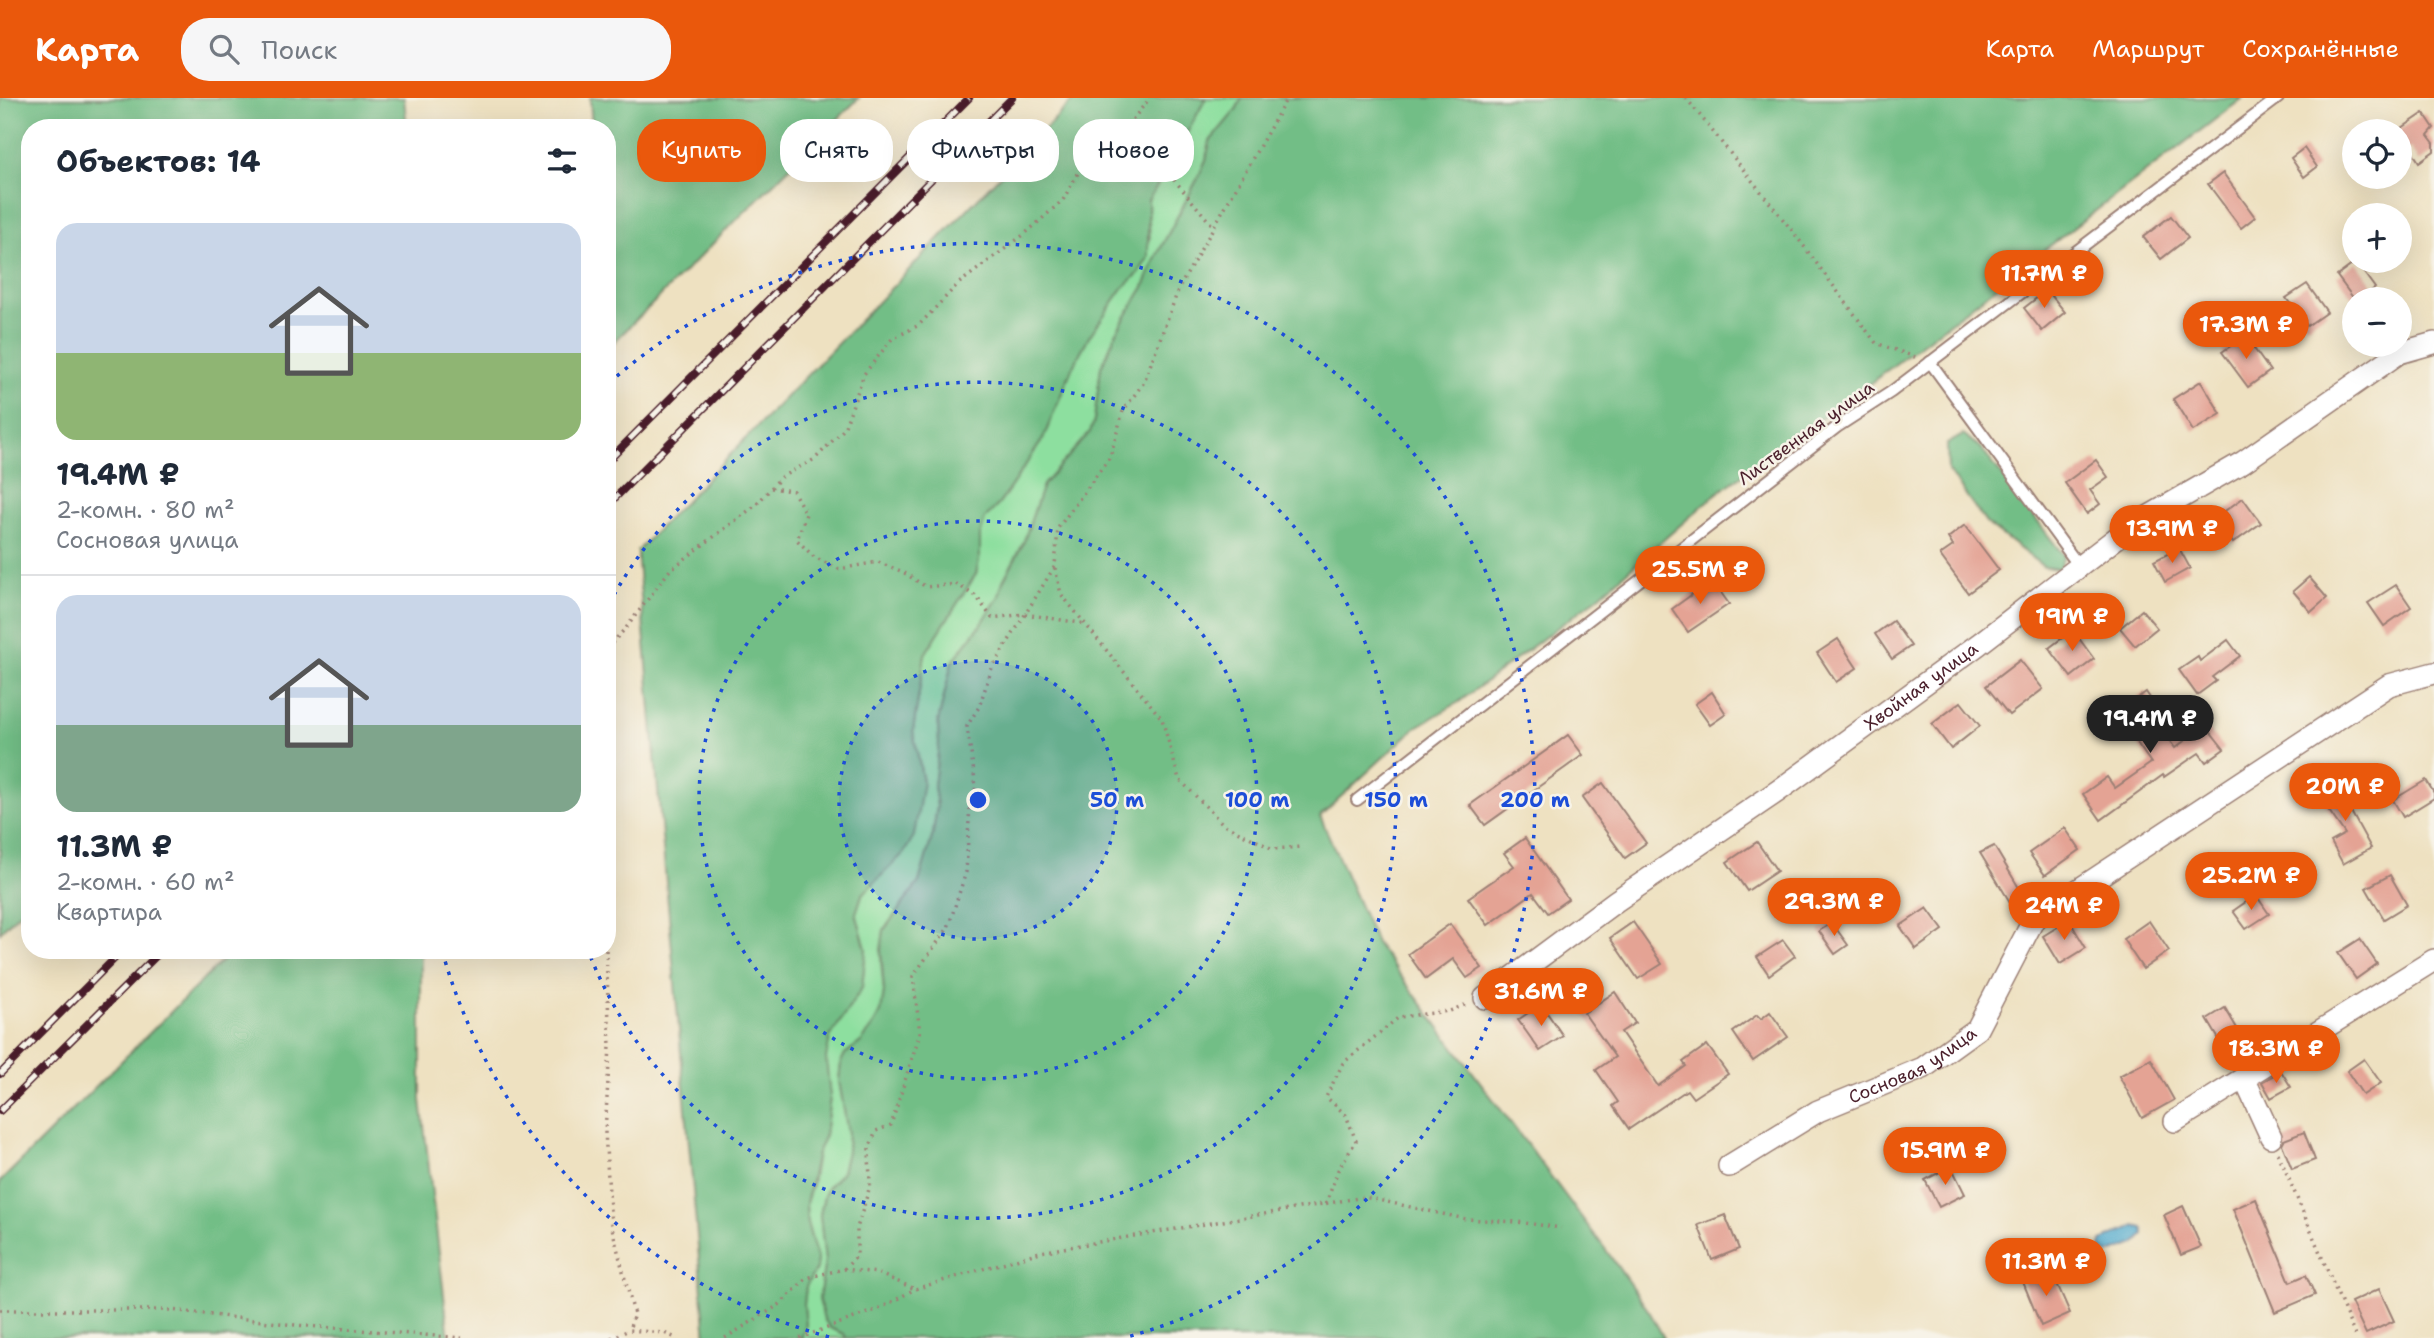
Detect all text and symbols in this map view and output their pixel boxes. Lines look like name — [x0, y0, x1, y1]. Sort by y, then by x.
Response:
search box — [181, 18, 671, 81]
text: Карта — [35, 27, 139, 72]
icon: search — [205, 30, 243, 68]
text: Поиск — [261, 32, 337, 67]
text: Карта — [1986, 33, 2054, 65]
text: Маршрут — [2092, 33, 2204, 65]
text: Сохранённые — [2242, 33, 2399, 65]
chip: Купить — [637, 119, 766, 182]
chip: Снять — [780, 119, 893, 182]
chip: Фильтры — [907, 119, 1059, 182]
chip: Новое — [1073, 119, 1194, 182]
map controls — [2342, 119, 2412, 357]
button: locate — [2342, 119, 2412, 189]
text: Объектов: 14 — [56, 141, 261, 182]
icon: filters — [543, 142, 581, 180]
button: + — [2342, 203, 2412, 273]
pin: 11.7M ₽ — [1979, 250, 2109, 310]
text: 11.7M ₽ — [2000, 258, 2088, 288]
icon: home — [256, 268, 382, 394]
button: − — [2342, 287, 2412, 357]
pin: 17.3M ₽ — [2181, 302, 2311, 361]
text: 17.3M ₽ — [2199, 309, 2293, 339]
street label: Лиственная улица — [1733, 375, 1879, 491]
text: 19.4M ₽ — [56, 454, 180, 495]
text: 2-комн. · 80 m² — [56, 495, 235, 525]
pin: 13.9M ₽ — [2107, 505, 2237, 565]
text: 13.9M ₽ — [2126, 513, 2218, 543]
text: Сосновая улица — [56, 525, 238, 555]
pin: 25.5M ₽ — [1635, 546, 1765, 606]
text: 25.5M ₽ — [1651, 554, 1749, 584]
pin: 19M ₽ — [2023, 594, 2121, 653]
text: 19M ₽ — [2035, 601, 2109, 631]
street label: Хвойная улица — [1859, 637, 1983, 736]
icon: home — [256, 640, 382, 766]
pin: 19.4M ₽ — [2085, 696, 2215, 755]
text: 19.4M ₽ — [2103, 703, 2197, 733]
pin: 20M ₽ — [2296, 764, 2394, 823]
text: 20M ₽ — [2305, 771, 2385, 801]
text: 50 m — [1090, 786, 1144, 814]
text: 100 m — [1225, 786, 1289, 814]
text: 150 m — [1364, 786, 1428, 814]
text: 200 m — [1500, 786, 1570, 814]
centre of rings — [966, 788, 990, 812]
text: 11.3M ₽ — [56, 826, 173, 867]
pin: 25.2M ₽ — [2186, 852, 2316, 912]
text: 25.2M ₽ — [2201, 860, 2301, 890]
text: 2-комн. · 60 m² — [56, 867, 234, 897]
pin: 29.3M ₽ — [1769, 878, 1899, 938]
pin: 24M ₽ — [2015, 882, 2113, 942]
text: 29.3M ₽ — [1784, 886, 1884, 916]
text: 24M ₽ — [2025, 890, 2103, 920]
text: Квартира — [56, 897, 162, 927]
pin: 31.6M ₽ — [1476, 968, 1606, 1028]
text: 31.6M ₽ — [1494, 976, 1588, 1006]
street label: Сосновая улица — [1845, 1021, 1981, 1109]
pin: 18.3M ₽ — [2211, 1026, 2341, 1085]
text: 18.3M ₽ — [2228, 1033, 2324, 1063]
pin: 15.9M ₽ — [1880, 1128, 2010, 1187]
text: 15.9M ₽ — [1899, 1135, 1991, 1165]
pin: 11.3M ₽ — [1981, 1238, 2111, 1298]
text: 11.3M ₽ — [2001, 1246, 2091, 1276]

